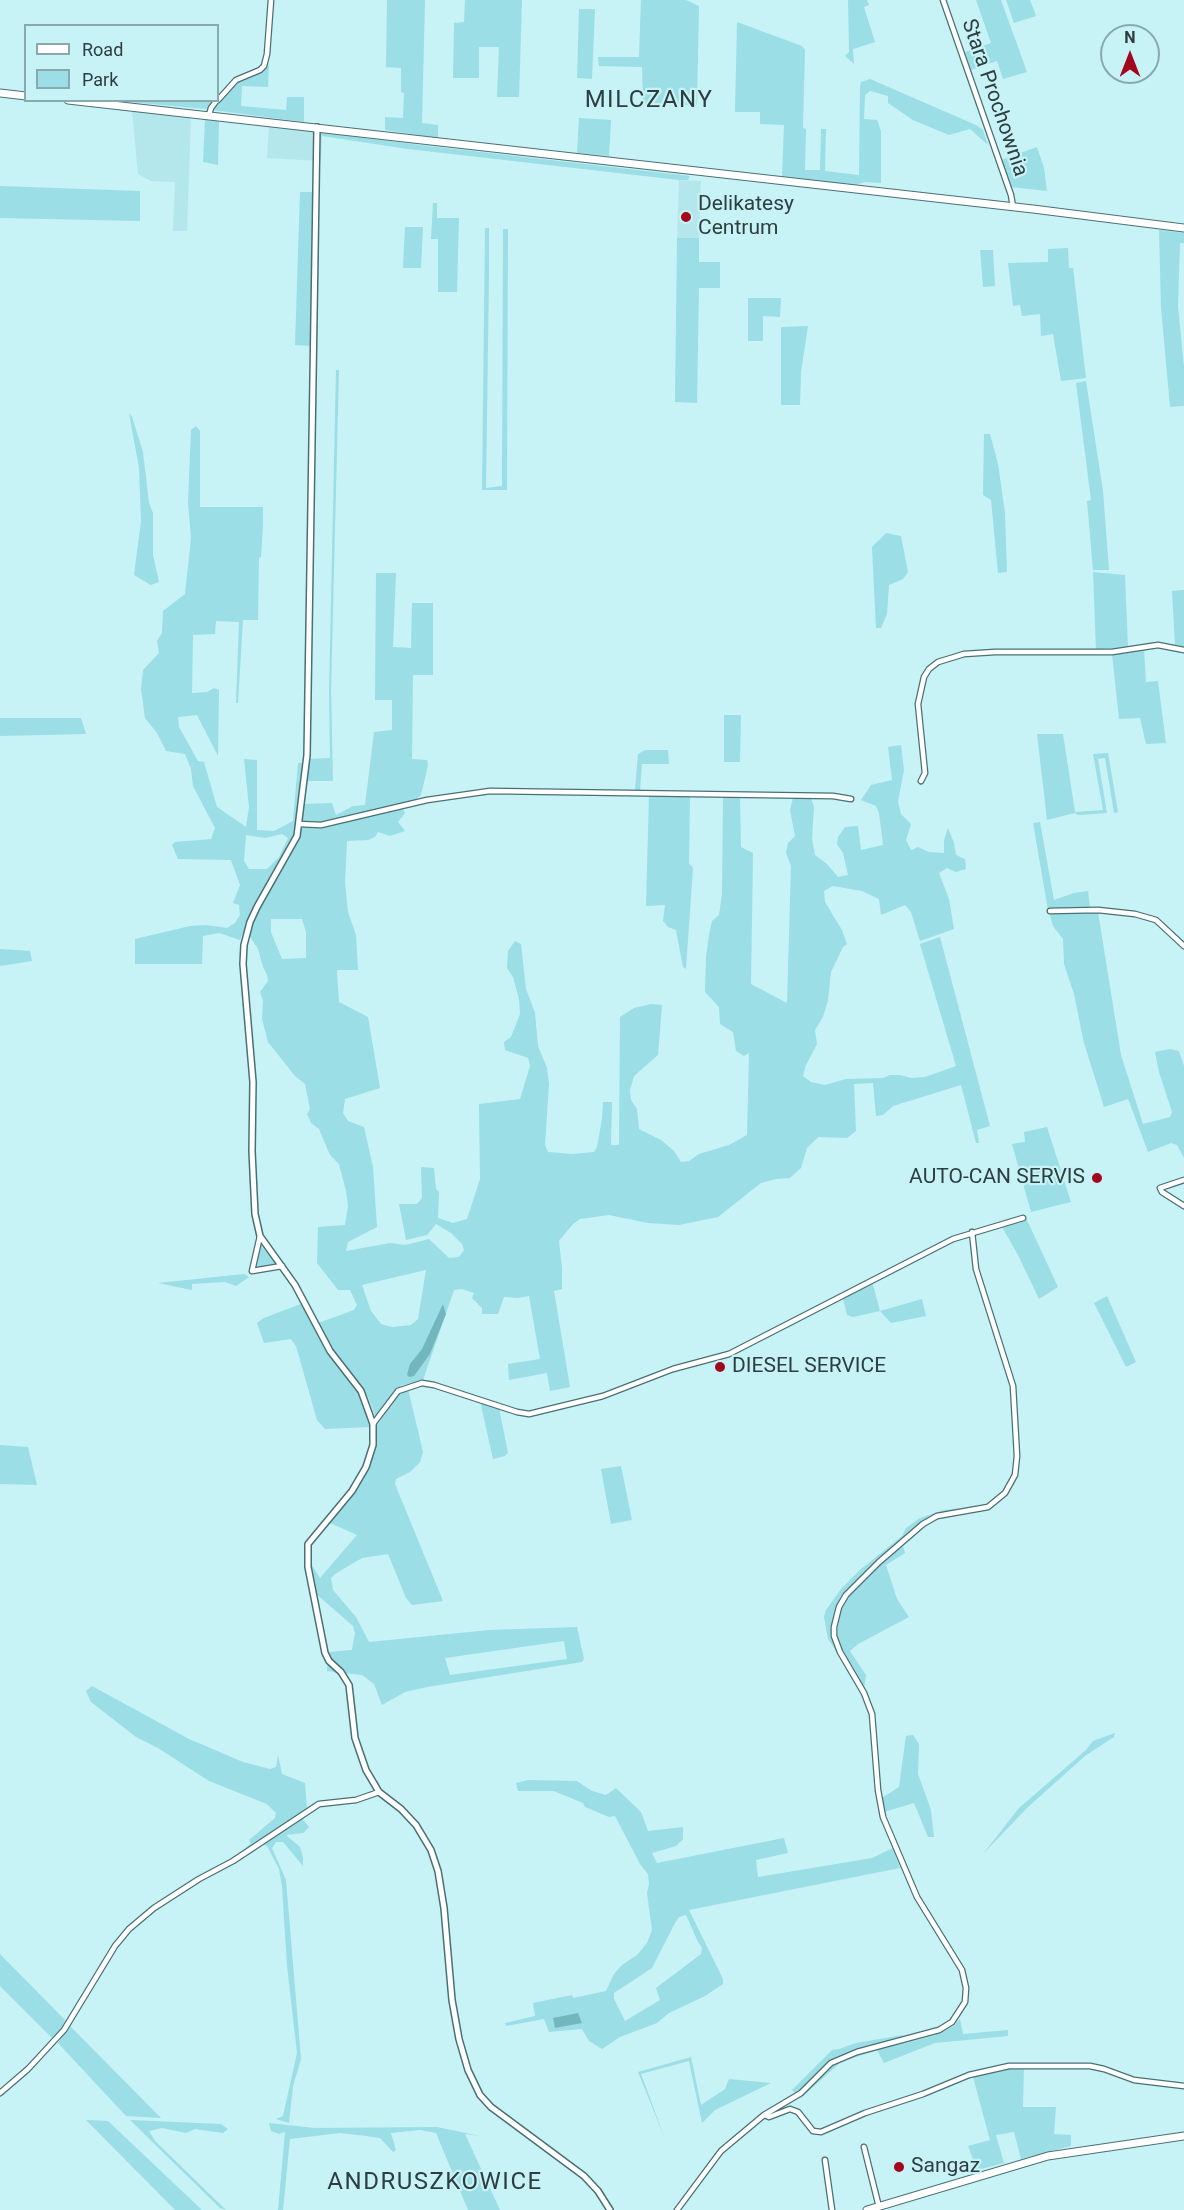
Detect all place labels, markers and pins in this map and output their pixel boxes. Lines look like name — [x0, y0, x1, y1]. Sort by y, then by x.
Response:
place label: Delikatesy Centrum — [698, 192, 794, 242]
marker: Delikatesy Centrum — [679, 210, 693, 224]
place label: AUTO-CAN SERVIS — [909, 1165, 1085, 1191]
marker: AUTO-CAN SERVIS — [1090, 1171, 1104, 1185]
place label: DIESEL SERVICE — [732, 1354, 886, 1380]
marker: DIESEL SERVICE — [713, 1360, 727, 1374]
place label: Sangaz — [911, 2154, 980, 2180]
marker: Sangaz — [892, 2160, 906, 2174]

